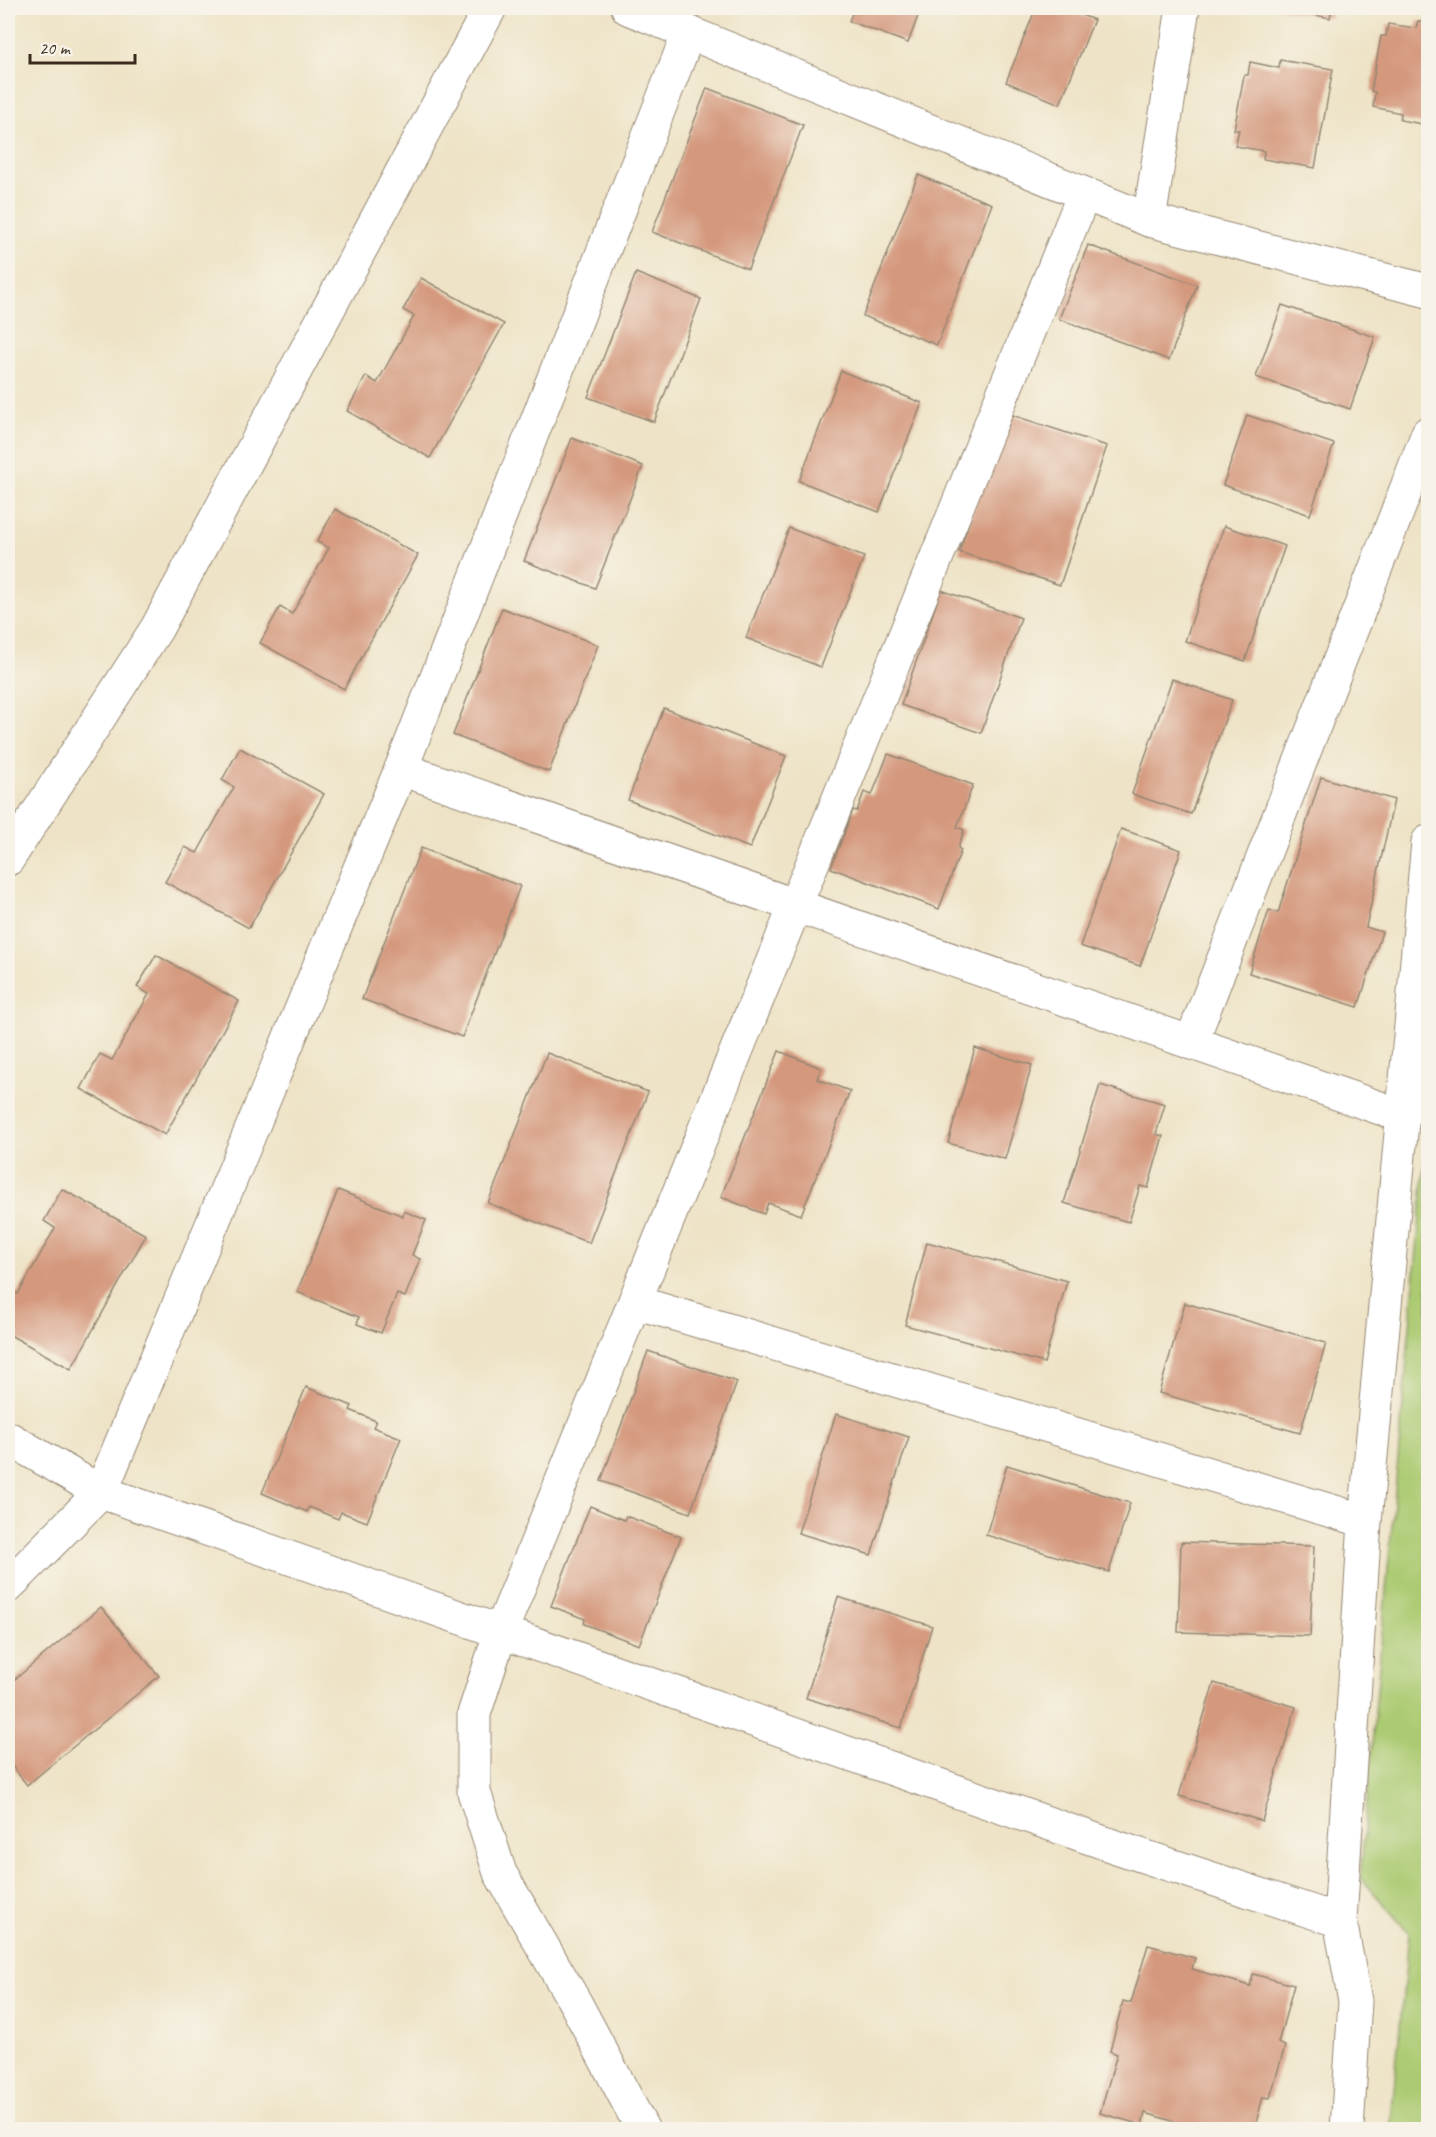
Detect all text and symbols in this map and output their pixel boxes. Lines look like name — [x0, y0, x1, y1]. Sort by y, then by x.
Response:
scale bar — [30, 27, 135, 65]
text: 20 m — [39, 37, 72, 59]

